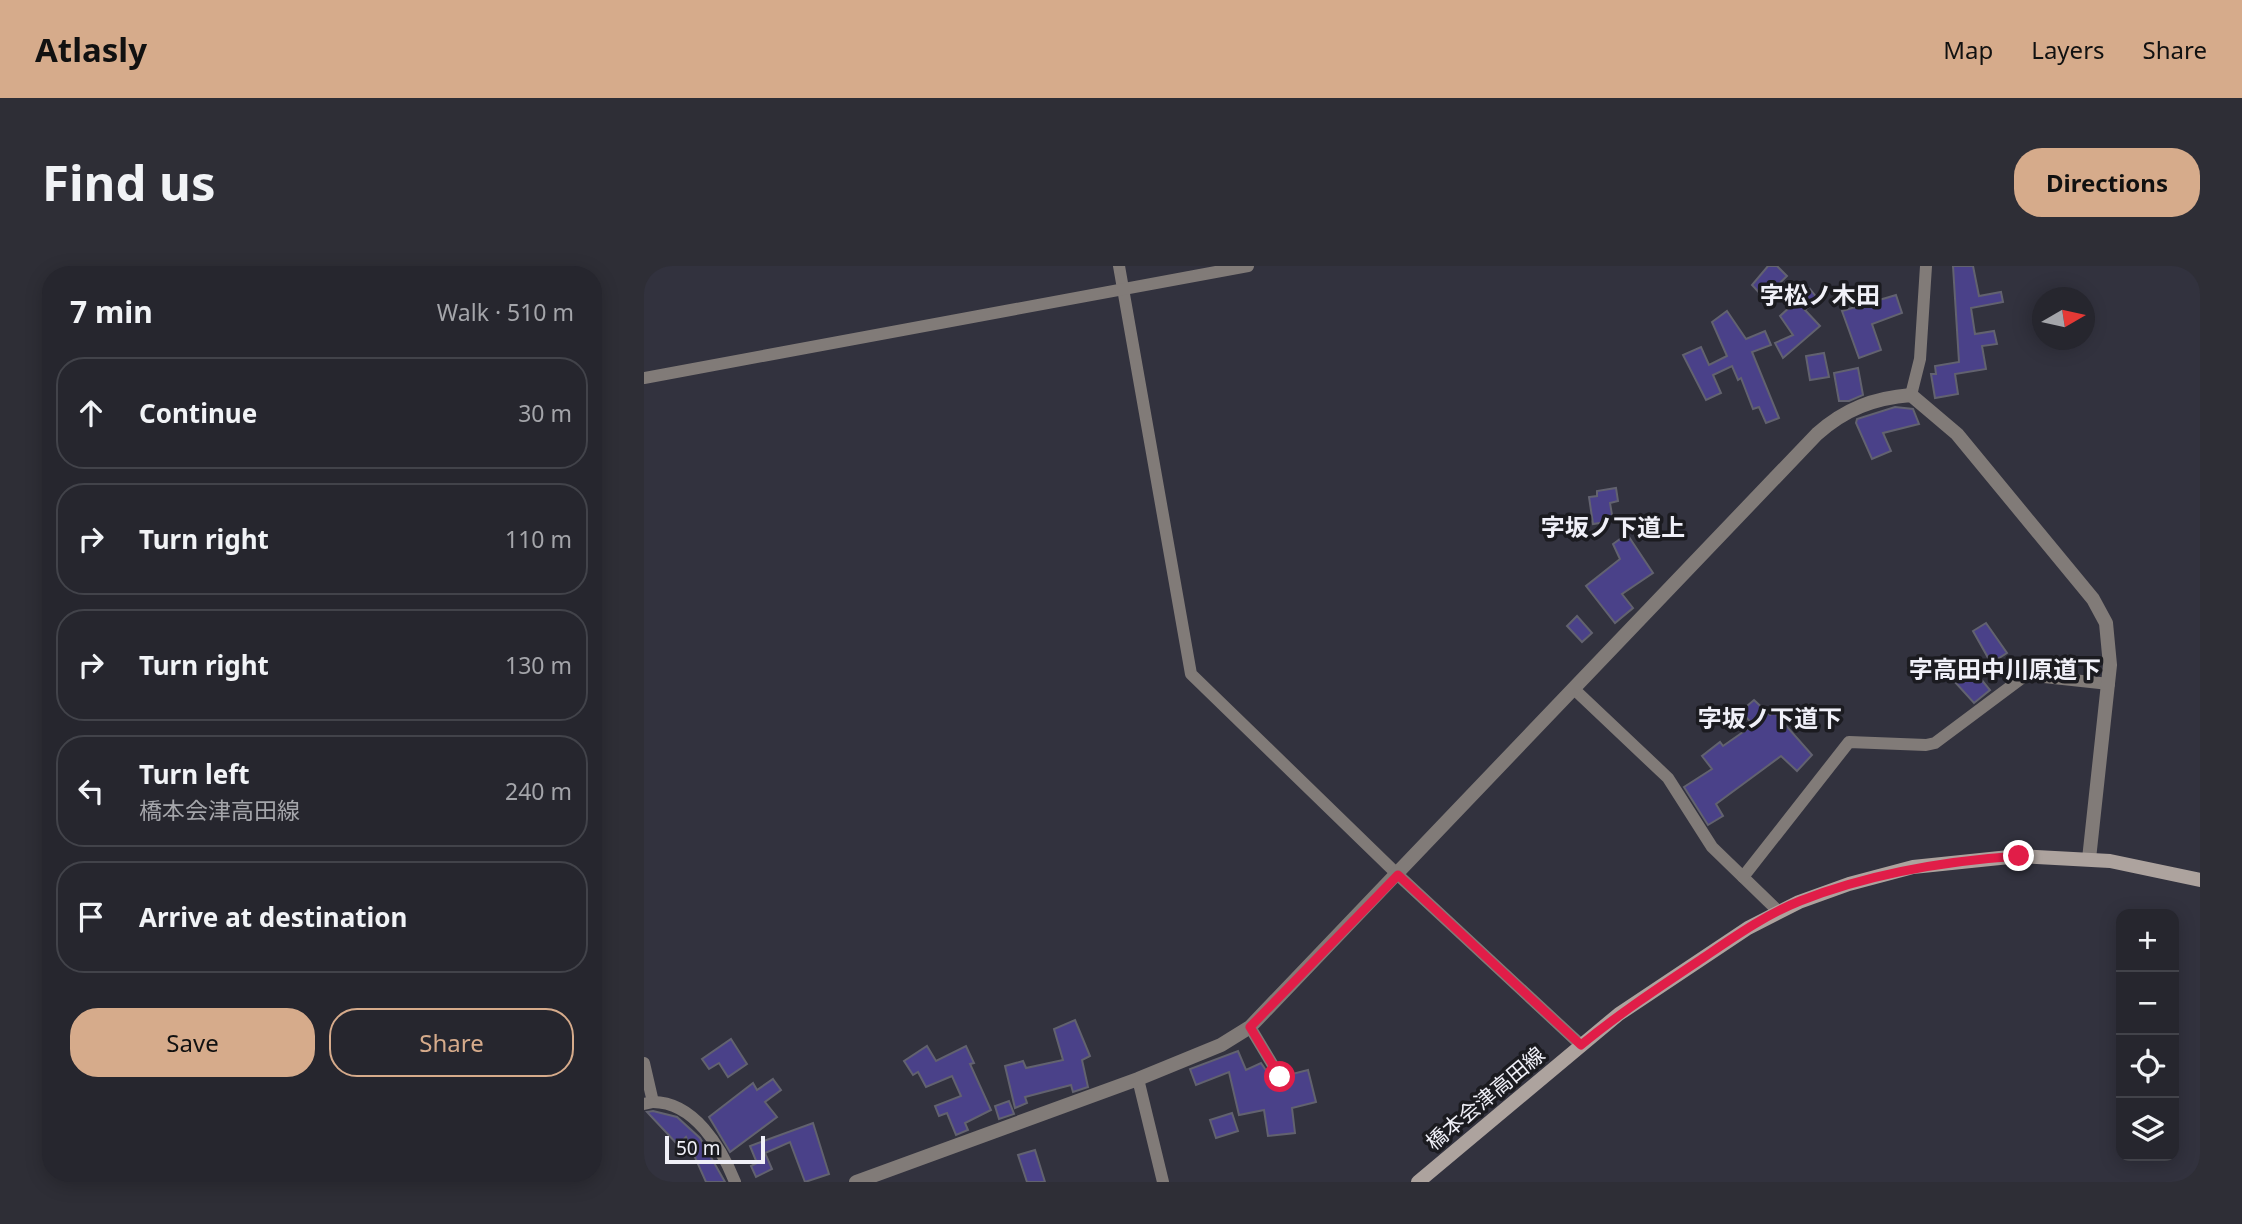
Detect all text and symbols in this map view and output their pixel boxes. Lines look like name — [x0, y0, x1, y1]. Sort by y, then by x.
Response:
text: Atlasly — [35, 27, 147, 72]
text: Map — [1943, 33, 1993, 66]
text: Layers — [2031, 33, 2105, 66]
text: Share — [2143, 33, 2207, 66]
button: Directions — [2014, 148, 2200, 217]
text: Find us — [42, 149, 216, 215]
district label: 字松ノ木田 — [1760, 278, 1880, 311]
north arrow — [2032, 287, 2095, 350]
text: 7 min — [70, 291, 153, 332]
text: Walk · 510 m — [437, 296, 574, 328]
icon: ahead — [72, 394, 110, 432]
text: Continue — [139, 395, 257, 431]
text: 30 m — [518, 397, 572, 429]
district label: 字坂ノ下道上 — [1541, 510, 1685, 543]
icon: right — [72, 520, 110, 558]
text: Turn right — [139, 521, 269, 557]
text: 110 m — [505, 523, 572, 555]
icon: right — [72, 646, 110, 684]
text: Turn right — [139, 647, 269, 683]
text: 130 m — [505, 649, 572, 681]
district label: 字高田中川原道下 — [1909, 652, 2101, 685]
district label: 字坂ノ下道下 — [1698, 701, 1842, 734]
text: Turn left — [139, 756, 250, 792]
icon: left — [72, 772, 110, 810]
text: 240 m — [505, 775, 572, 807]
text: 橋本会津高田線 — [139, 794, 300, 826]
route end — [2003, 840, 2034, 871]
icon: arrive — [72, 898, 110, 936]
text: Arrive at destination — [139, 899, 408, 935]
map controls — [2116, 909, 2179, 1161]
button: + — [2116, 909, 2179, 972]
button: − — [2116, 972, 2179, 1035]
button: Save — [70, 1008, 315, 1077]
button: Share — [329, 1008, 574, 1077]
button: locate — [2116, 1035, 2179, 1098]
street label: 橋本会津高田線 — [1420, 1040, 1550, 1156]
route start — [1264, 1061, 1295, 1092]
button: layers — [2116, 1098, 2179, 1161]
scale bar — [665, 1133, 765, 1165]
text: 50 m — [676, 1135, 720, 1161]

